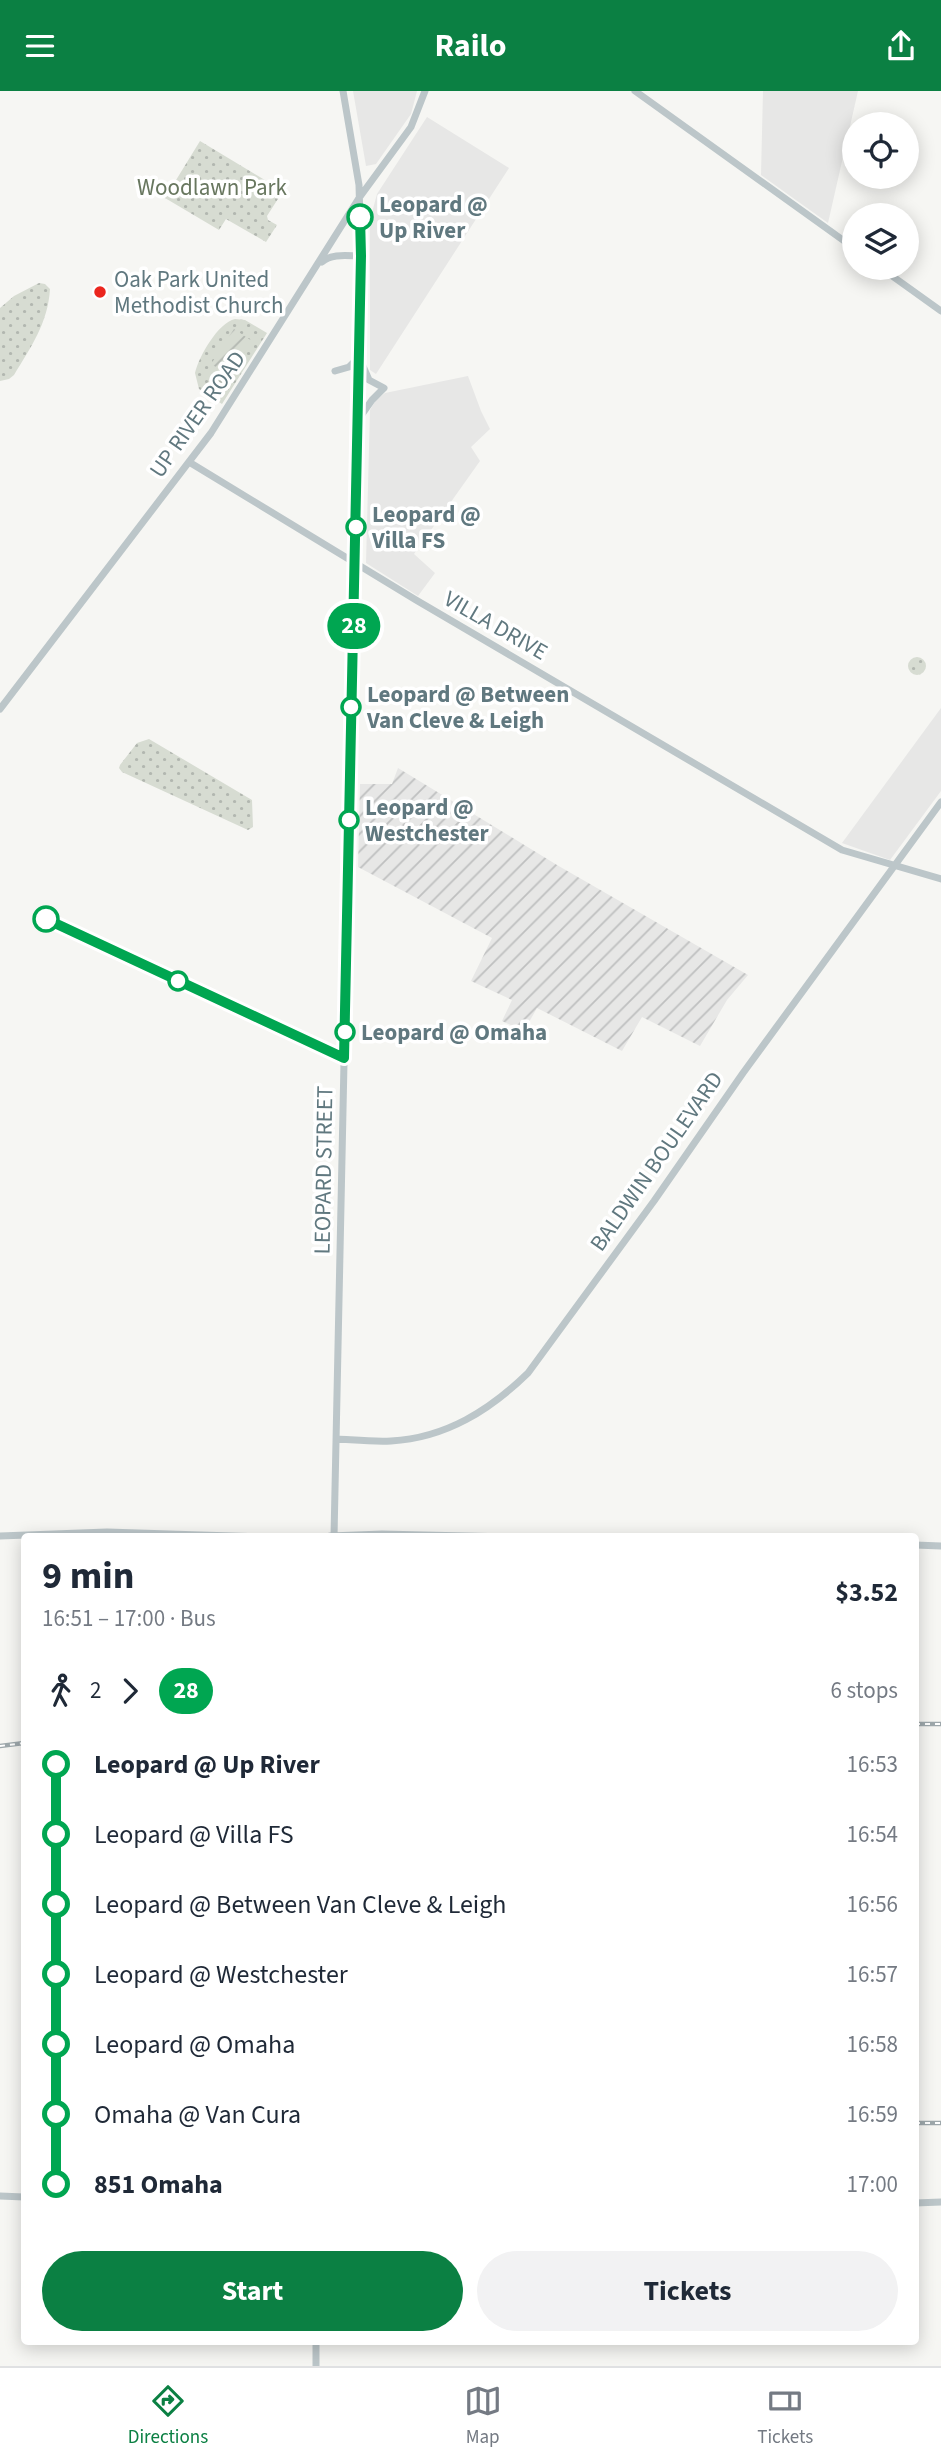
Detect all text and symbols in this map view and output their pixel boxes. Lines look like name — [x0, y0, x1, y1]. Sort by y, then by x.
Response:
text: Railo — [435, 23, 506, 69]
icon: menu — [21, 27, 59, 65]
icon: share — [882, 27, 920, 65]
map controls — [842, 112, 919, 280]
button: locate — [842, 112, 919, 189]
park label: Woodlawn Park — [137, 171, 288, 204]
place label: Leopard @ Up River — [379, 188, 488, 247]
button: layers — [842, 203, 919, 280]
marker: Leopard @ Up River — [347, 204, 373, 230]
place label: Oak Park United Methodist Church — [114, 263, 284, 322]
marker: Oak Park United Methodist Church — [92, 284, 108, 300]
street label: UP RIVER ROAD — [141, 344, 253, 484]
place label: Leopard @ Villa FS — [371, 498, 481, 557]
marker: Leopard @ Villa FS — [346, 517, 366, 537]
street label: VILLA DRIVE — [438, 582, 554, 668]
line badge: 28 — [322, 603, 386, 649]
text: 28 — [341, 608, 367, 643]
place label: Leopard @ Between Van Cleve & Leigh — [366, 678, 569, 737]
marker: Leopard @ Between Van Cleve & Leigh — [341, 697, 361, 717]
place label: Leopard @ Westchester — [365, 791, 490, 850]
marker: Leopard @ Westchester — [339, 810, 359, 830]
unlabelled marker — [33, 906, 59, 932]
unlabelled marker — [168, 971, 188, 991]
place label: Leopard @ Omaha — [361, 1016, 547, 1049]
marker: Leopard @ Omaha — [335, 1022, 355, 1042]
street label: BALDWIN BOULEVARD — [582, 1065, 731, 1258]
street label: LEOPARD STREET — [306, 1085, 341, 1255]
text: 9 min — [42, 1549, 134, 1603]
text: $3.52 — [835, 1574, 898, 1611]
text: 16:51 – 17:00 · Bus — [42, 1602, 216, 1635]
icon: walk — [42, 1672, 80, 1710]
icon: forward — [111, 1672, 149, 1710]
text: 28 — [173, 1673, 199, 1708]
text: 2 — [90, 1674, 101, 1707]
text: 6 stops — [831, 1674, 898, 1707]
text: Leopard @ Up River — [94, 1746, 320, 1783]
text: 16:53 — [847, 1748, 898, 1781]
text: Leopard @ Villa FS — [94, 1816, 294, 1853]
text: 16:54 — [847, 1818, 898, 1851]
text: Leopard @ Between Van Cleve & Leigh — [94, 1886, 507, 1923]
text: 16:56 — [847, 1888, 898, 1921]
text: Leopard @ Westchester — [94, 1956, 348, 1993]
text: 16:57 — [847, 1958, 898, 1991]
text: Leopard @ Omaha — [94, 2026, 295, 2063]
text: 16:58 — [847, 2028, 898, 2061]
text: Omaha @ Van Cura — [94, 2096, 301, 2133]
text: 16:59 — [847, 2098, 898, 2131]
text: 851 Omaha — [94, 2166, 223, 2203]
text: 17:00 — [847, 2168, 898, 2201]
button: Start — [42, 2251, 463, 2331]
button: Tickets — [477, 2251, 898, 2331]
tab: Directions — [128, 2382, 208, 2451]
tab: Map — [464, 2382, 502, 2451]
tab: Tickets — [757, 2382, 813, 2451]

